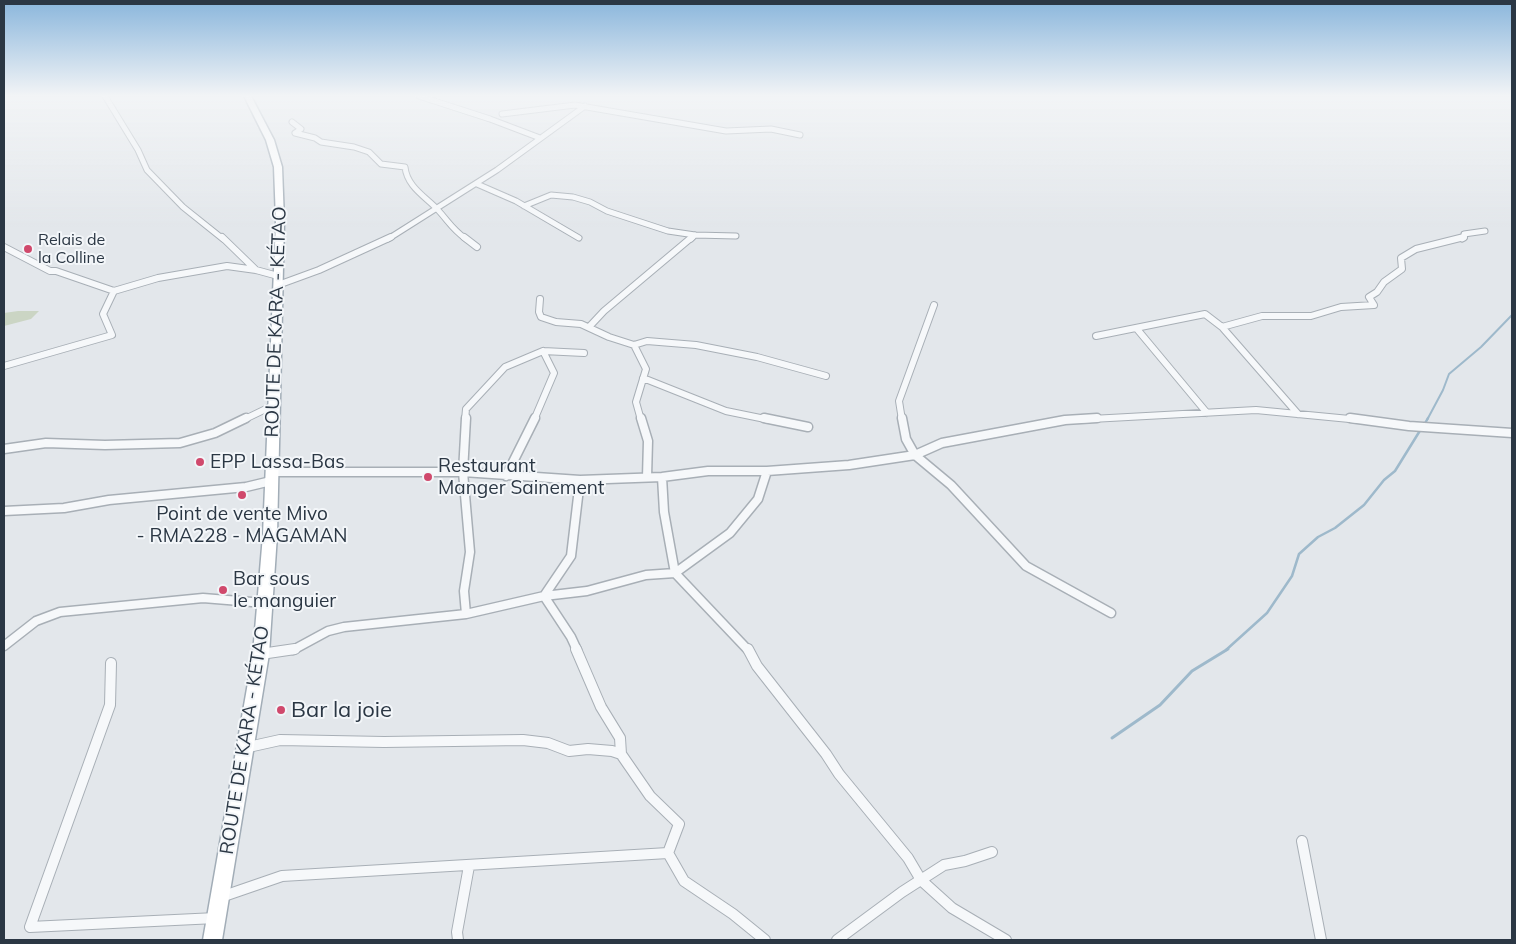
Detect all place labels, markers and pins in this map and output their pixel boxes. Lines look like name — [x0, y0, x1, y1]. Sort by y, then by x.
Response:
place label: Relais de la Colline — [38, 230, 105, 268]
marker: Relais de la Colline — [22, 243, 34, 255]
place label: EPP Lassa-Bas — [210, 451, 345, 473]
place label: Restaurant Manger Sainement — [438, 455, 605, 499]
marker: EPP Lassa-Bas — [194, 456, 206, 468]
marker: Restaurant Manger Sainement — [422, 471, 434, 483]
marker: Point de vente Mivo - RMA228 - MAGAMAN — [236, 489, 248, 501]
place label: Point de vente Mivo - RMA228 - MAGAMAN — [136, 503, 348, 547]
place label: Bar sous le manguier — [233, 568, 336, 612]
marker: Bar sous le manguier — [217, 584, 229, 596]
place label: Bar la joie — [291, 697, 392, 723]
marker: Bar la joie — [275, 704, 287, 716]

